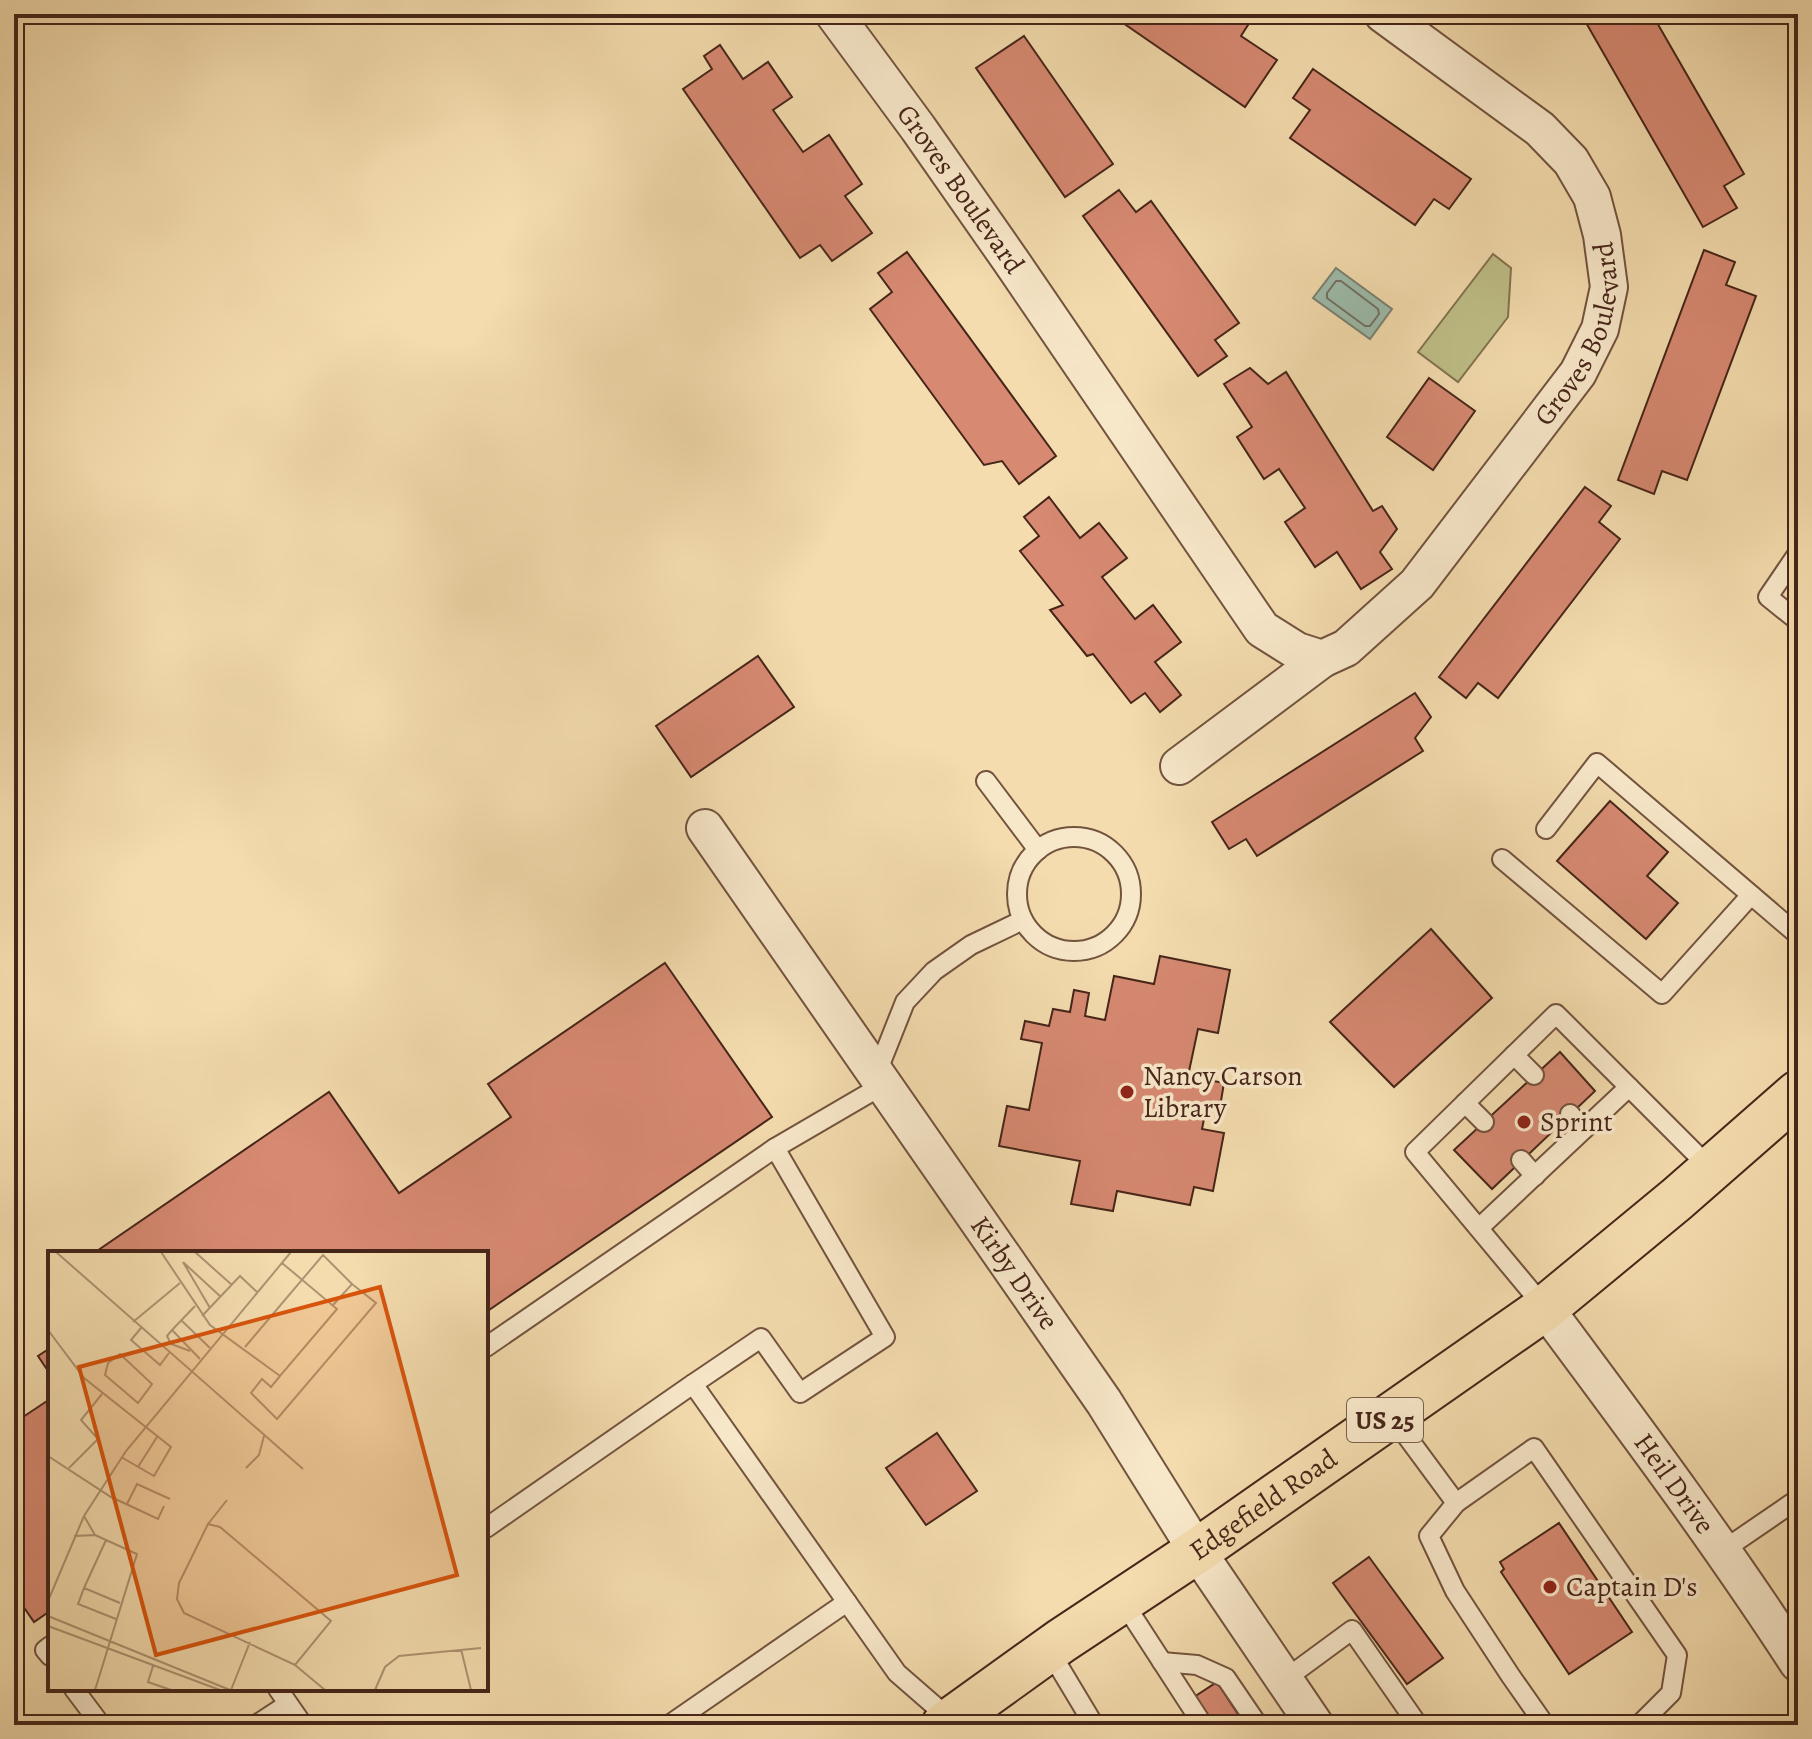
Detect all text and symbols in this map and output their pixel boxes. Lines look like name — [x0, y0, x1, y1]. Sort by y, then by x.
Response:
street label: Groves Boulevard — [888, 97, 1034, 282]
street label: Groves Boulevard — [1525, 239, 1629, 434]
place label: Nancy Carson Library — [1143, 1057, 1303, 1127]
marker: Nancy Carson Library — [1118, 1083, 1136, 1101]
place label: Sprint — [1540, 1103, 1613, 1141]
marker: Sprint — [1515, 1113, 1533, 1131]
street label: Kirby Drive — [961, 1208, 1067, 1338]
inset map — [48, 1251, 488, 1691]
road number: US 25 — [1347, 1398, 1423, 1442]
street label: Heil Drive — [1625, 1425, 1724, 1542]
street label: Edgefield Road — [1182, 1439, 1346, 1570]
place label: Captain D's — [1566, 1568, 1697, 1606]
marker: Captain D's — [1541, 1578, 1559, 1596]

